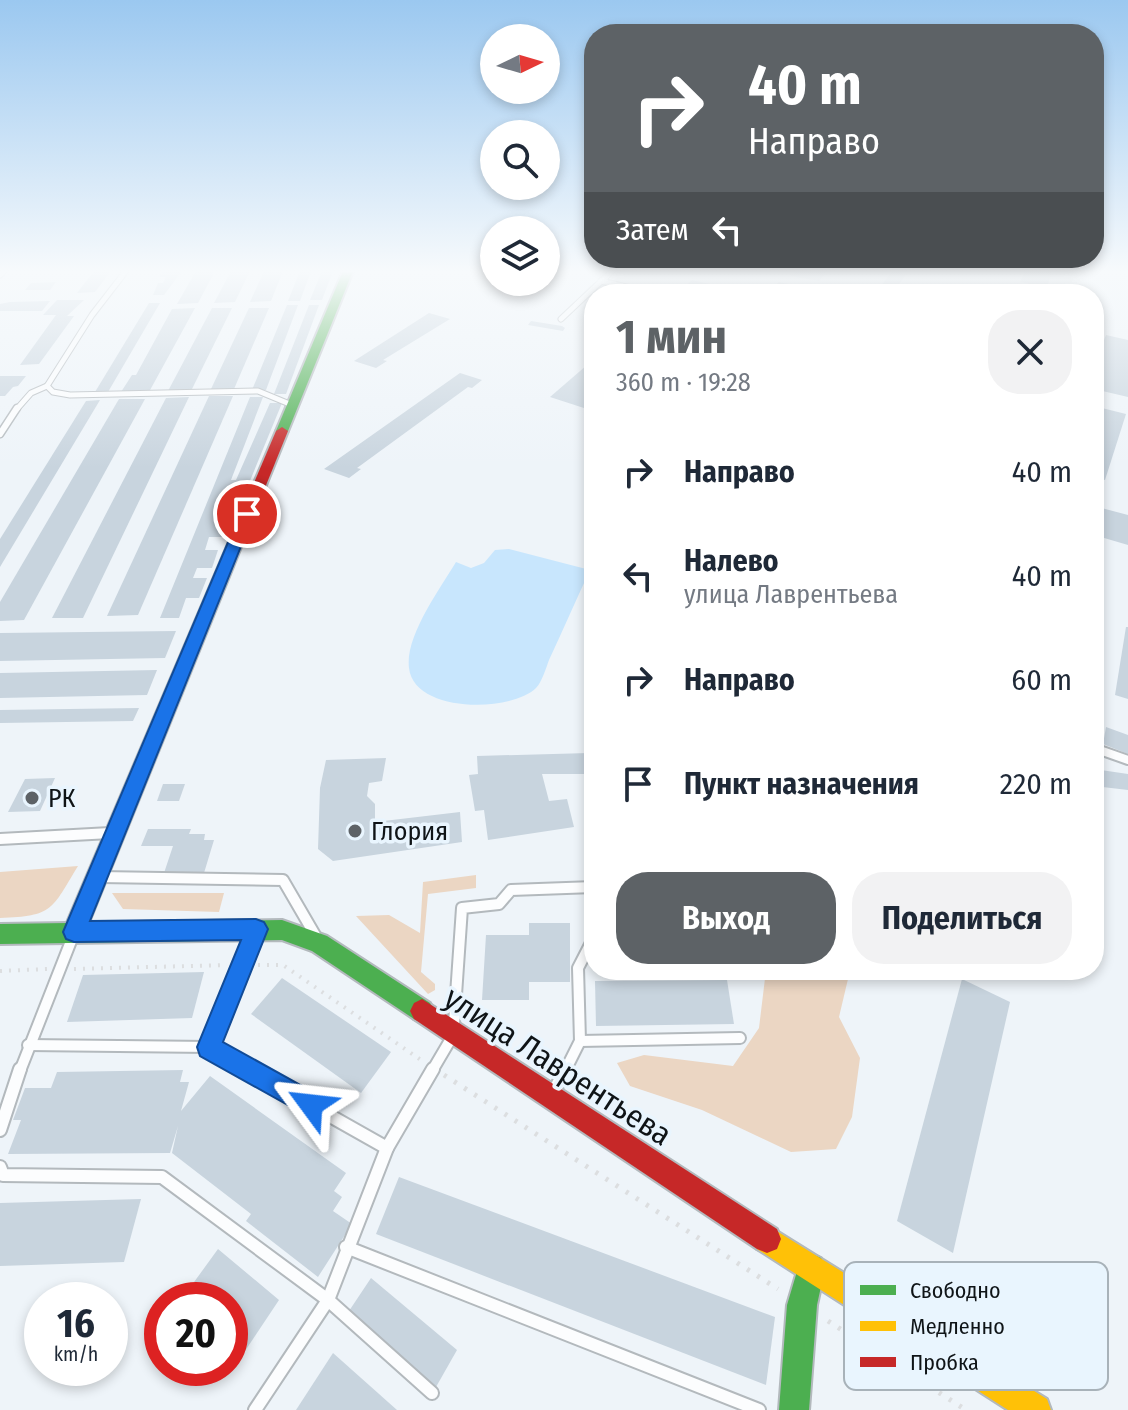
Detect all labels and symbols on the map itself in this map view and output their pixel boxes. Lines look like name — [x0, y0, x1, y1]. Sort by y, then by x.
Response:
north arrow — [480, 24, 560, 104]
pin — [213, 480, 281, 548]
place label: РК — [48, 783, 76, 814]
marker: РК — [23, 789, 41, 807]
place label: Глория — [371, 816, 448, 847]
marker: Глория — [346, 822, 364, 840]
street label: улица Лаврентьева — [437, 978, 679, 1154]
position arrow — [269, 1063, 353, 1147]
legend — [844, 1262, 1108, 1390]
text: Свободно — [910, 1277, 1001, 1304]
speed limit sign: 20 — [144, 1282, 248, 1386]
text: Медленно — [910, 1313, 1005, 1340]
text: Пробка — [910, 1349, 979, 1376]

